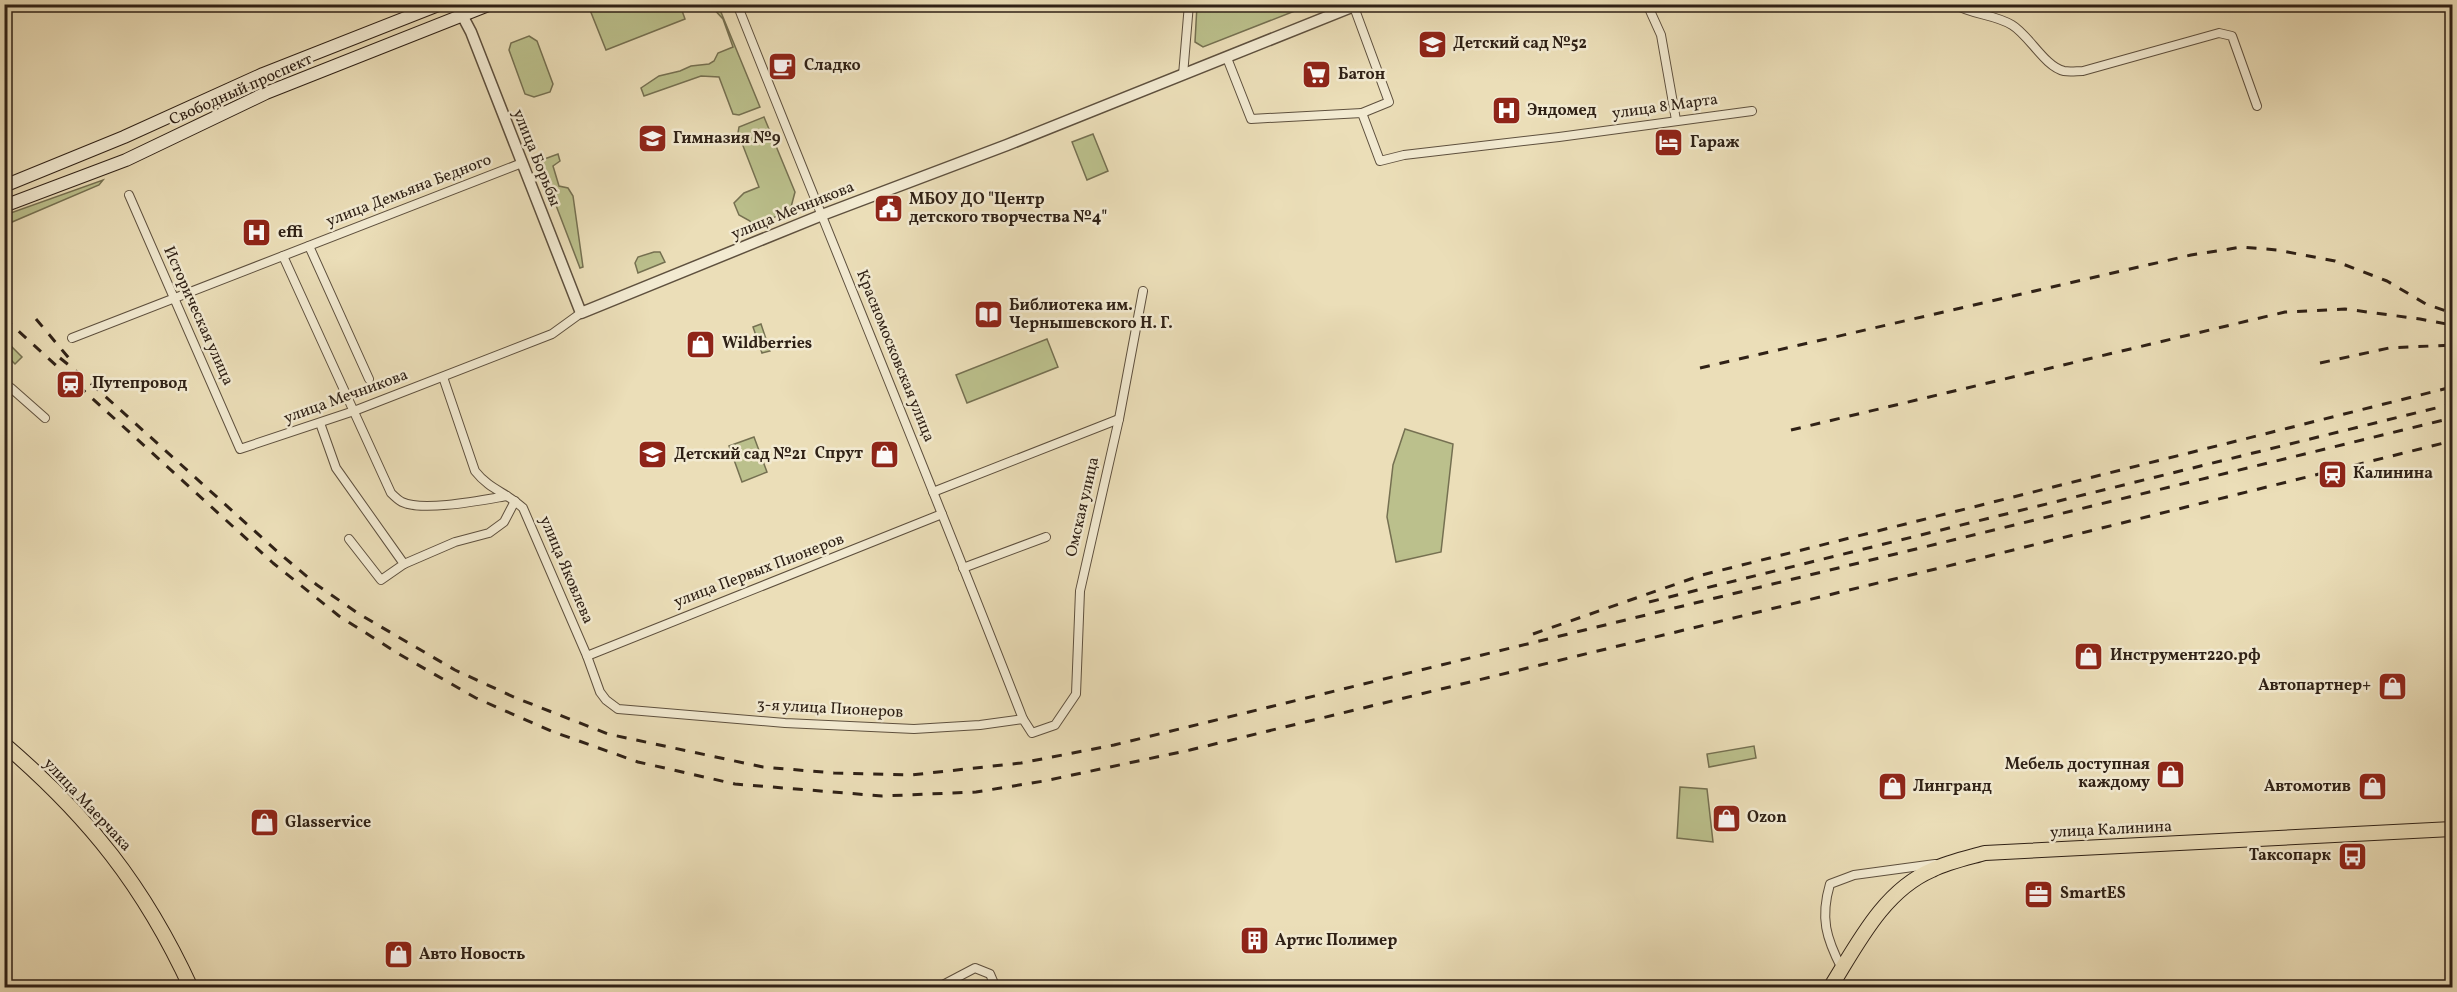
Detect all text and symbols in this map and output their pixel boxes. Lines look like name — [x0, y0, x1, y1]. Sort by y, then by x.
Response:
school or university icon: Детский сад №52 — [1416, 28, 1448, 60]
place label: Детский сад №52 — [1453, 33, 1587, 55]
street label: Свободный проспект — [166, 48, 316, 132]
cafe icon: Сладко — [767, 50, 799, 82]
place label: Сладко — [804, 55, 861, 77]
supermarket icon: Батон — [1301, 59, 1333, 91]
place label: Батон — [1338, 64, 1385, 86]
street label: улица 8 Марта — [1611, 89, 1719, 125]
hospital icon: Эндомед — [1490, 95, 1522, 127]
place label: Эндомед — [1527, 100, 1597, 122]
street label: улица Борьбы — [506, 106, 566, 210]
school or university icon: Гимназия №9 — [636, 123, 668, 155]
hotel icon: Гараж — [1653, 127, 1685, 159]
place label: Гимназия №9 — [673, 128, 781, 150]
place label: Гараж — [1690, 132, 1740, 154]
street label: улица Демьяна Бедного — [323, 149, 495, 233]
street label: улица Мечникова — [728, 176, 858, 246]
place label: МБОУ ДО "Центр детского творчества №4" — [909, 189, 1107, 229]
public building icon: МБОУ ДО "Центр детского творчества №4" — [872, 193, 904, 225]
hospital icon: effi — [241, 217, 273, 249]
place label: effi — [278, 222, 303, 244]
street label: Историческая улица — [157, 243, 239, 389]
street label: Красномосковская улица — [850, 267, 940, 445]
place label: Библиотека им. Чернышевского Н. Г. — [1009, 295, 1173, 335]
library icon: Библиотека им. Чернышевского Н. Г. — [972, 299, 1004, 331]
shop icon: Wildberries — [685, 328, 717, 360]
place label: Wildberries — [722, 333, 812, 355]
street label: улица Мечникова — [281, 364, 411, 430]
station icon: Путепровод — [55, 368, 87, 400]
place label: Путепровод — [92, 373, 187, 395]
shop icon: Спрут — [868, 438, 900, 470]
school or university icon: Детский сад №21 — [637, 439, 669, 471]
place label: Спрут — [815, 443, 863, 465]
place label: Детский сад №21 — [674, 444, 806, 466]
street label: Омская улица — [1061, 455, 1105, 559]
station icon: Калинина — [2316, 458, 2348, 490]
place label: Калинина — [2353, 463, 2433, 485]
street label: улица Яковлева — [533, 513, 599, 627]
street label: улица Первых Пионеров — [671, 528, 847, 614]
shop icon: Инструмент220.рф — [2073, 640, 2105, 672]
place label: Инструмент220.рф — [2110, 645, 2261, 667]
shop icon: Автопартнер+ — [2376, 670, 2408, 702]
place label: Автопартнер+ — [2258, 675, 2371, 697]
street label: 3-я улица Пионеров — [756, 694, 904, 724]
street label: улица Маерчака — [38, 753, 136, 857]
place label: Мебель доступная каждому — [2005, 754, 2150, 794]
shop icon: Мебель доступная каждому — [2155, 758, 2187, 790]
shop icon: Лингранд — [1876, 771, 1908, 803]
shop icon: Автомотив — [2356, 771, 2388, 803]
place label: Лингранд — [1913, 776, 1992, 798]
place label: Автомотив — [2264, 776, 2351, 798]
shop icon: Ozon — [1710, 802, 1742, 834]
shop icon: Glasservice — [248, 807, 280, 839]
place label: Ozon — [1747, 807, 1787, 829]
place label: Glasservice — [285, 812, 371, 834]
street label: улица Калинина — [2049, 816, 2173, 844]
bus stop icon: Таксопарк — [2336, 840, 2368, 872]
place label: Таксопарк — [2249, 845, 2331, 867]
office icon: SmartES — [2023, 878, 2055, 910]
place label: SmartES — [2060, 883, 2126, 905]
building icon: Артис Полимер — [1238, 925, 1270, 957]
place label: Артис Полимер — [1275, 930, 1397, 952]
shop icon: Авто Новость — [382, 939, 414, 971]
place label: Авто Новость — [419, 944, 526, 966]

